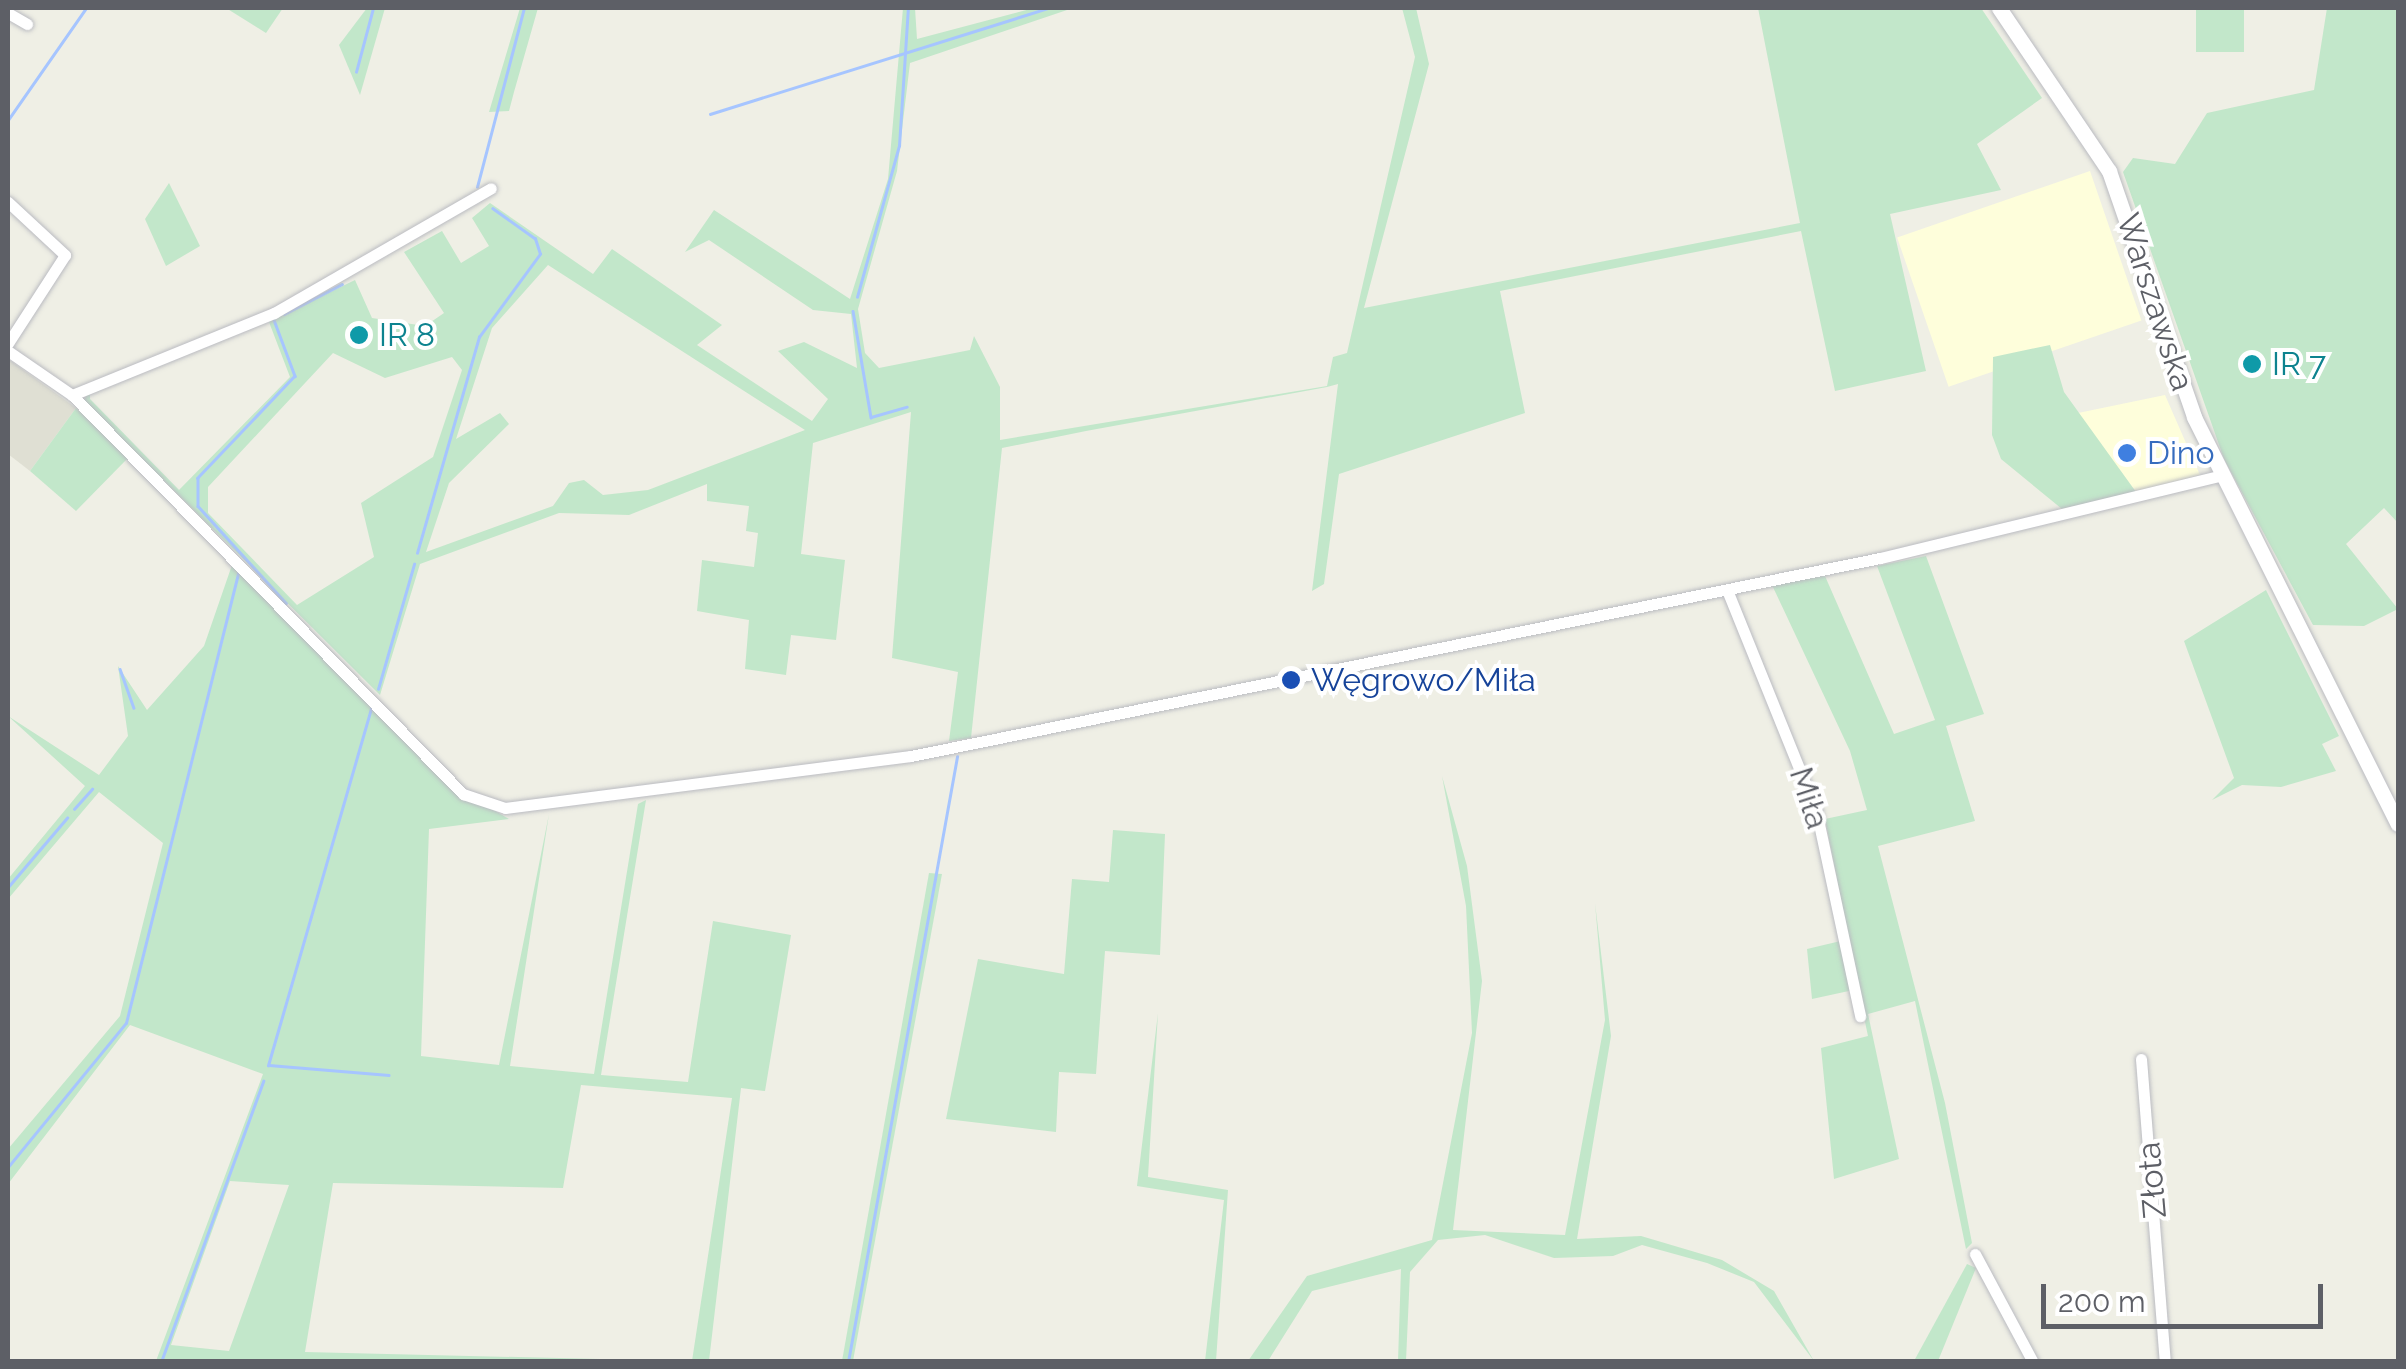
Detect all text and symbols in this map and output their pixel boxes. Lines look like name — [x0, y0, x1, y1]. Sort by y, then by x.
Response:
street label: Warszawska — [2108, 209, 2202, 395]
place label: IR 8 — [379, 316, 435, 354]
marker: IR 8 — [348, 324, 370, 346]
place label: IR 7 — [2272, 345, 2326, 383]
marker: IR 7 — [2241, 353, 2263, 375]
place label: Dino — [2147, 434, 2215, 472]
marker: Dino — [2116, 442, 2138, 464]
place label: Węgrowo/Miła — [1311, 661, 1536, 699]
marker: Węgrowo/Miła — [1280, 669, 1302, 691]
street label: Miła — [1781, 763, 1837, 833]
street label: Złota — [2130, 1140, 2174, 1220]
scale bar — [2046, 1264, 2328, 1326]
text: 200 m — [2058, 1284, 2146, 1319]

